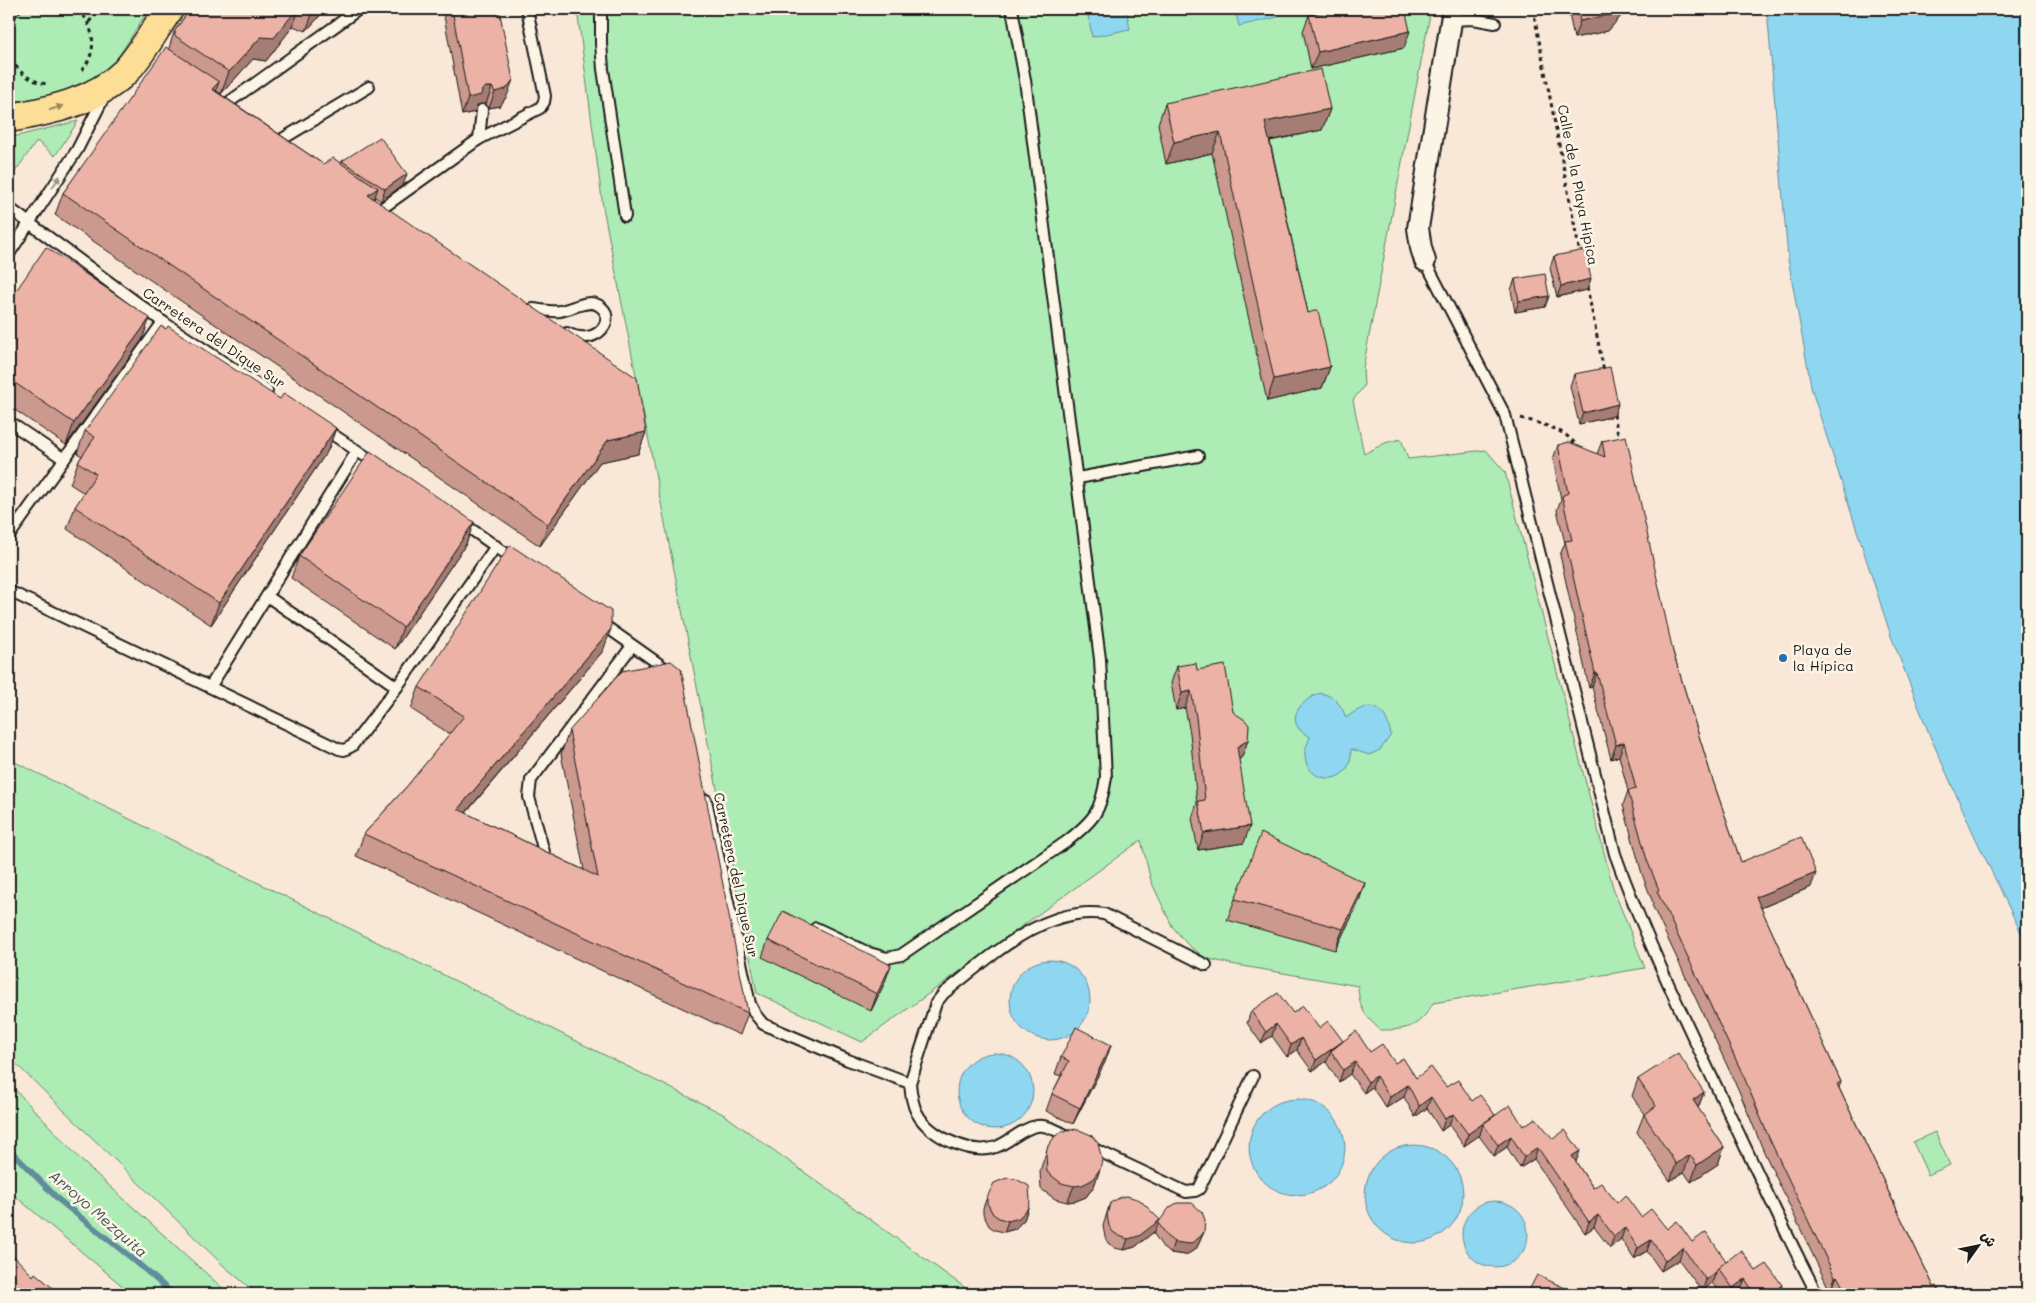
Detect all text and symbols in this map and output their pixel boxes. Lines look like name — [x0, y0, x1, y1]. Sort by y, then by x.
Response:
street label: Calle de la Playa Hípica — [1554, 103, 1603, 267]
one-way arrow — [49, 104, 64, 111]
one-way arrow — [51, 175, 61, 189]
street label: Carretera del Dique Sur — [139, 283, 289, 393]
place label: Playa de la Hípica — [1793, 640, 1854, 675]
marker: Playa de la Hípica — [1777, 652, 1789, 664]
street label: Carretera del Dique Sur — [710, 791, 763, 959]
water label: Arroyo Mezquita — [45, 1165, 152, 1261]
north arrow — [1954, 1220, 2004, 1270]
text: ش — [1977, 1227, 2001, 1250]

